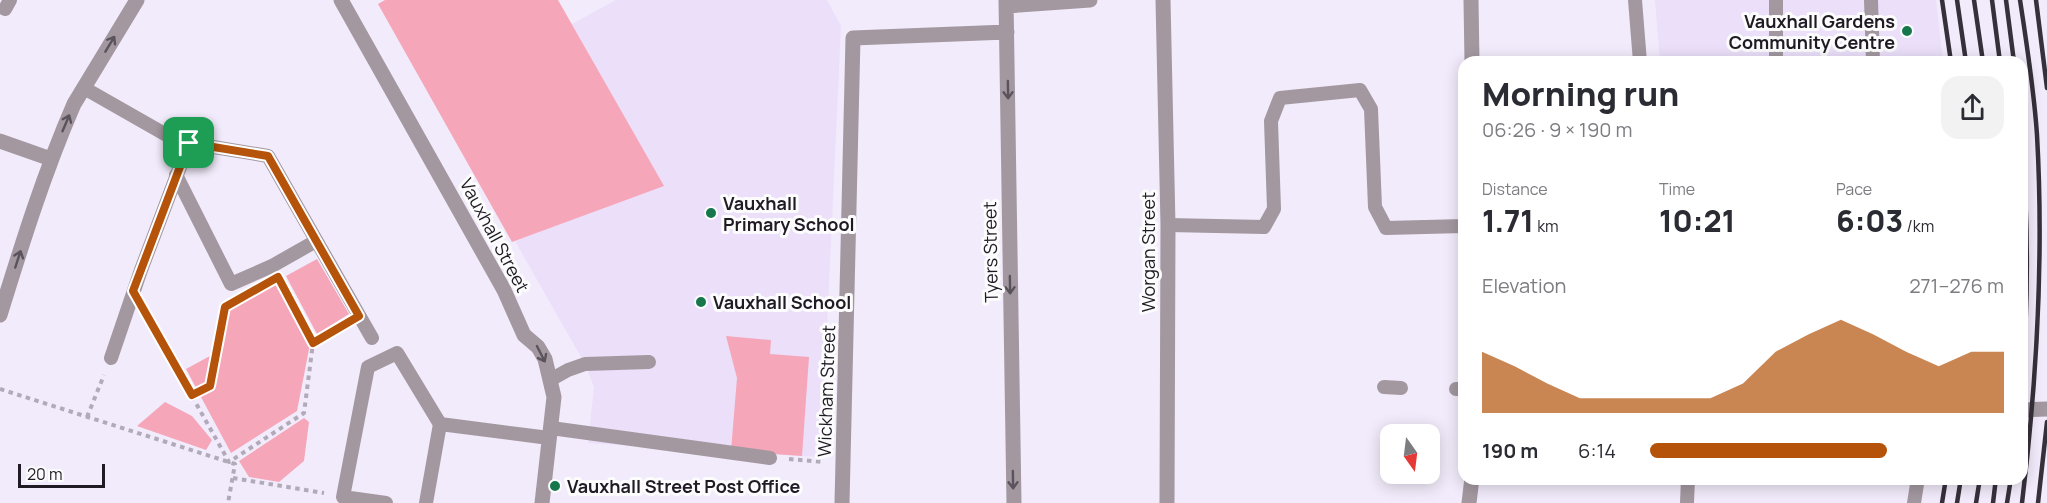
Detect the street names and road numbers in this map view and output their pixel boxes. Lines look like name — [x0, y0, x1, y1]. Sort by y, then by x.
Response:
street label: Vauxhall Street — [455, 174, 535, 296]
street label: Worgan Street — [1136, 192, 1160, 312]
street label: Tyers Street — [977, 201, 1003, 303]
street label: Wickham Street — [812, 325, 840, 457]

